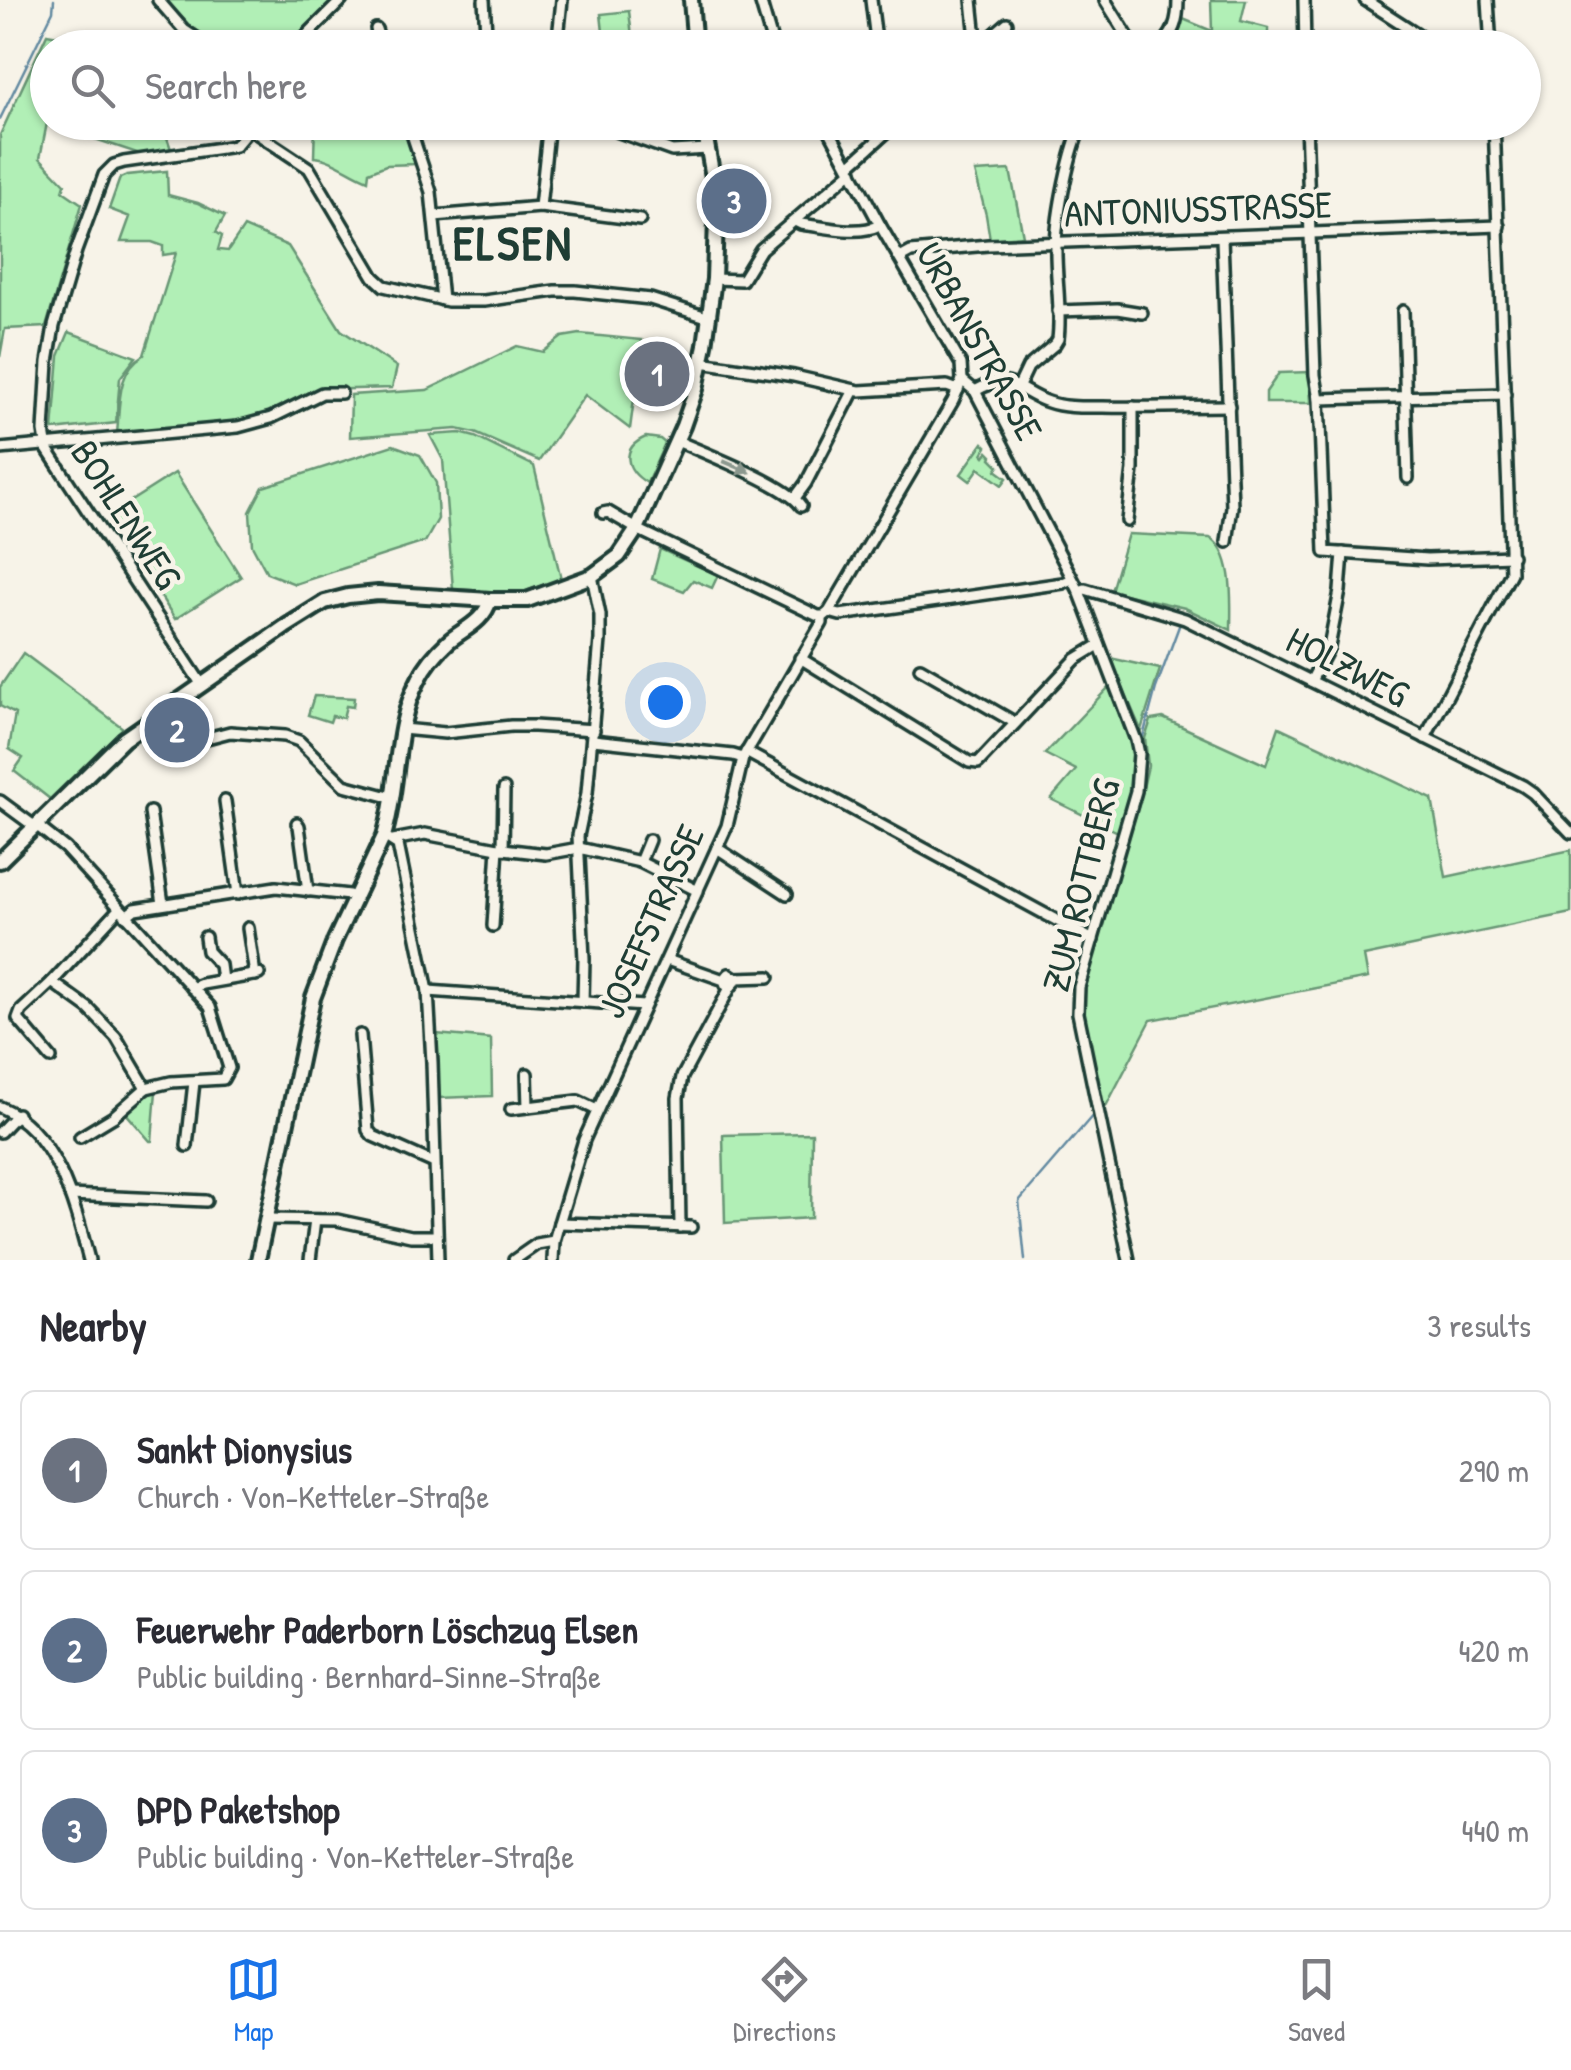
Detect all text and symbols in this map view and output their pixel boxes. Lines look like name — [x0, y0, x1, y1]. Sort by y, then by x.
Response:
search box — [30, 30, 1541, 140]
icon: search — [65, 58, 120, 113]
text: Search here — [145, 59, 307, 111]
pin: 3 — [702, 164, 766, 238]
street label: ANTONIUSSTRASSE — [1063, 177, 1333, 239]
district label: ELSEN — [453, 210, 573, 275]
street label: URBANSTRASSE — [904, 233, 1056, 449]
pin: 1 — [624, 336, 690, 412]
street label: BOHLENWEG — [60, 429, 195, 599]
one-way arrow — [722, 459, 752, 475]
street label: HOLZWEG — [1278, 613, 1419, 719]
your location — [640, 677, 691, 728]
pin: 2 — [144, 692, 210, 768]
street label: ZUM ROTTBERG — [1029, 773, 1132, 997]
street label: JOSEFSTRASSE — [584, 816, 716, 1026]
text: Nearby — [40, 1297, 147, 1354]
text: 3 results — [1427, 1304, 1531, 1347]
text: Sankt Dionysius — [137, 1423, 352, 1475]
text: 1 — [69, 1449, 80, 1492]
text: 290 m — [1459, 1449, 1529, 1492]
text: Church · Von-Ketteler-Straße — [137, 1475, 489, 1518]
text: Feuerwehr Paderborn Löschzug Elsen — [137, 1603, 638, 1655]
text: 2 — [67, 1629, 82, 1672]
text: 420 m — [1459, 1629, 1529, 1672]
text: Public building · Bernhard-Sinne-Straße — [137, 1655, 601, 1698]
text: DPD Paketshop — [137, 1783, 339, 1835]
text: 3 — [67, 1809, 82, 1852]
text: 440 m — [1462, 1809, 1529, 1852]
text: Public building · Von-Ketteler-Straße — [137, 1835, 574, 1878]
tab: Map — [226, 1952, 281, 2050]
tab: Directions — [733, 1952, 836, 2050]
tab: Saved — [1288, 1952, 1345, 2050]

